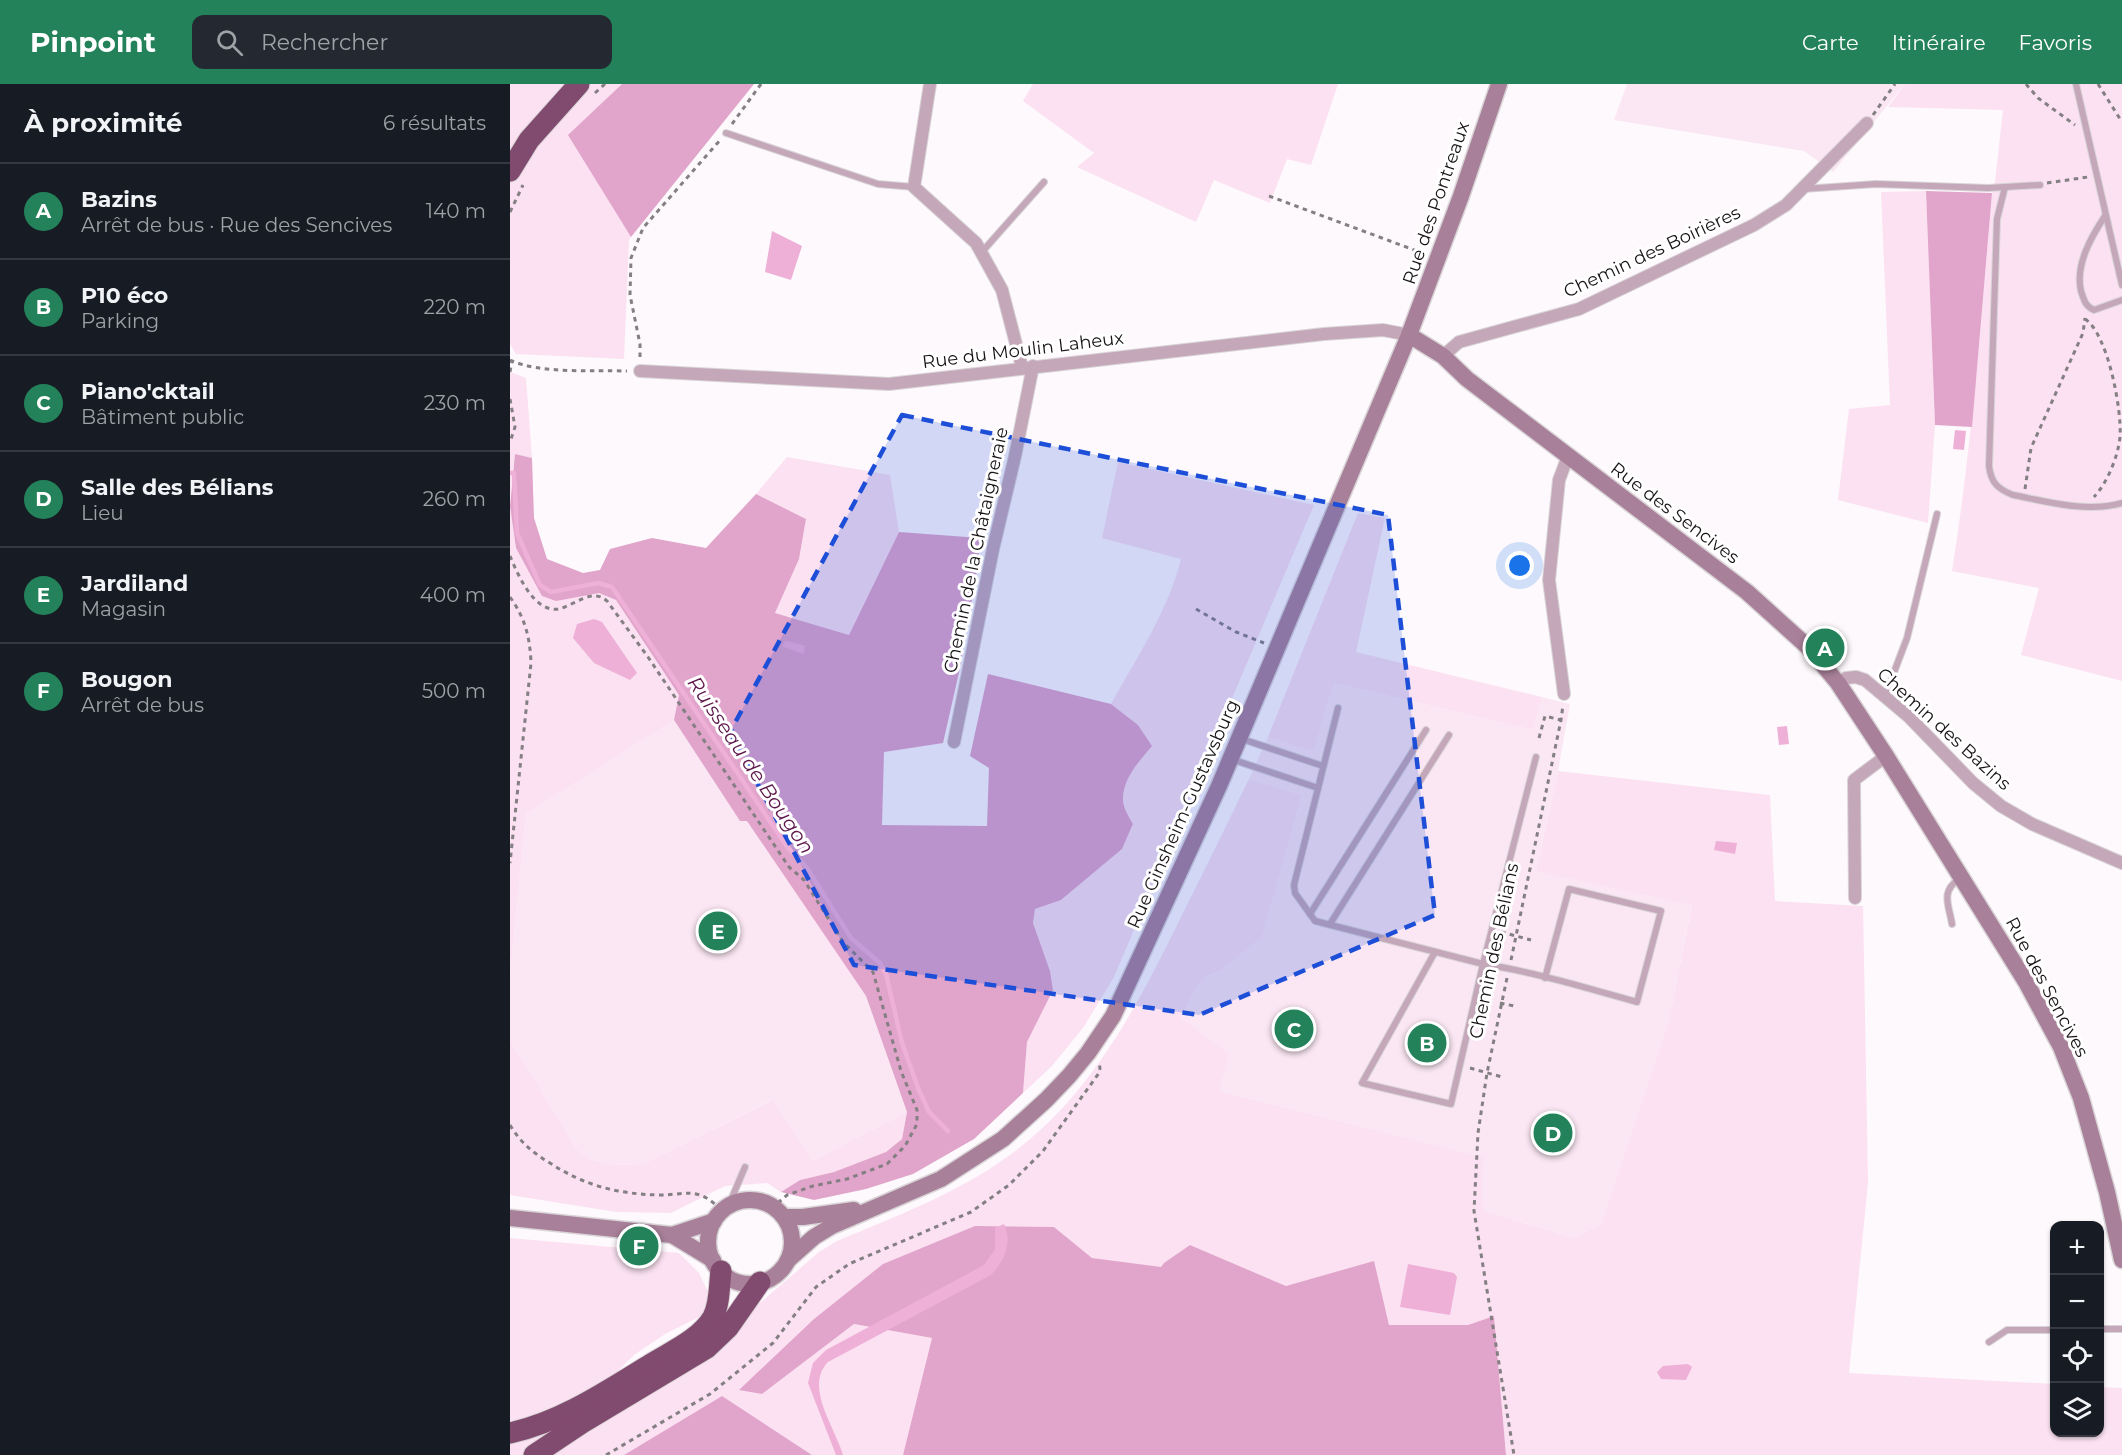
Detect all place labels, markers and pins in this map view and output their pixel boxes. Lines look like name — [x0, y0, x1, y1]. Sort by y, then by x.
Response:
pin: A — [1806, 626, 1844, 670]
pin: E — [698, 908, 738, 954]
pin: C — [1274, 1006, 1314, 1052]
pin: B — [1408, 1020, 1446, 1066]
pin: D — [1534, 1110, 1572, 1156]
pin: F — [620, 1224, 658, 1268]

